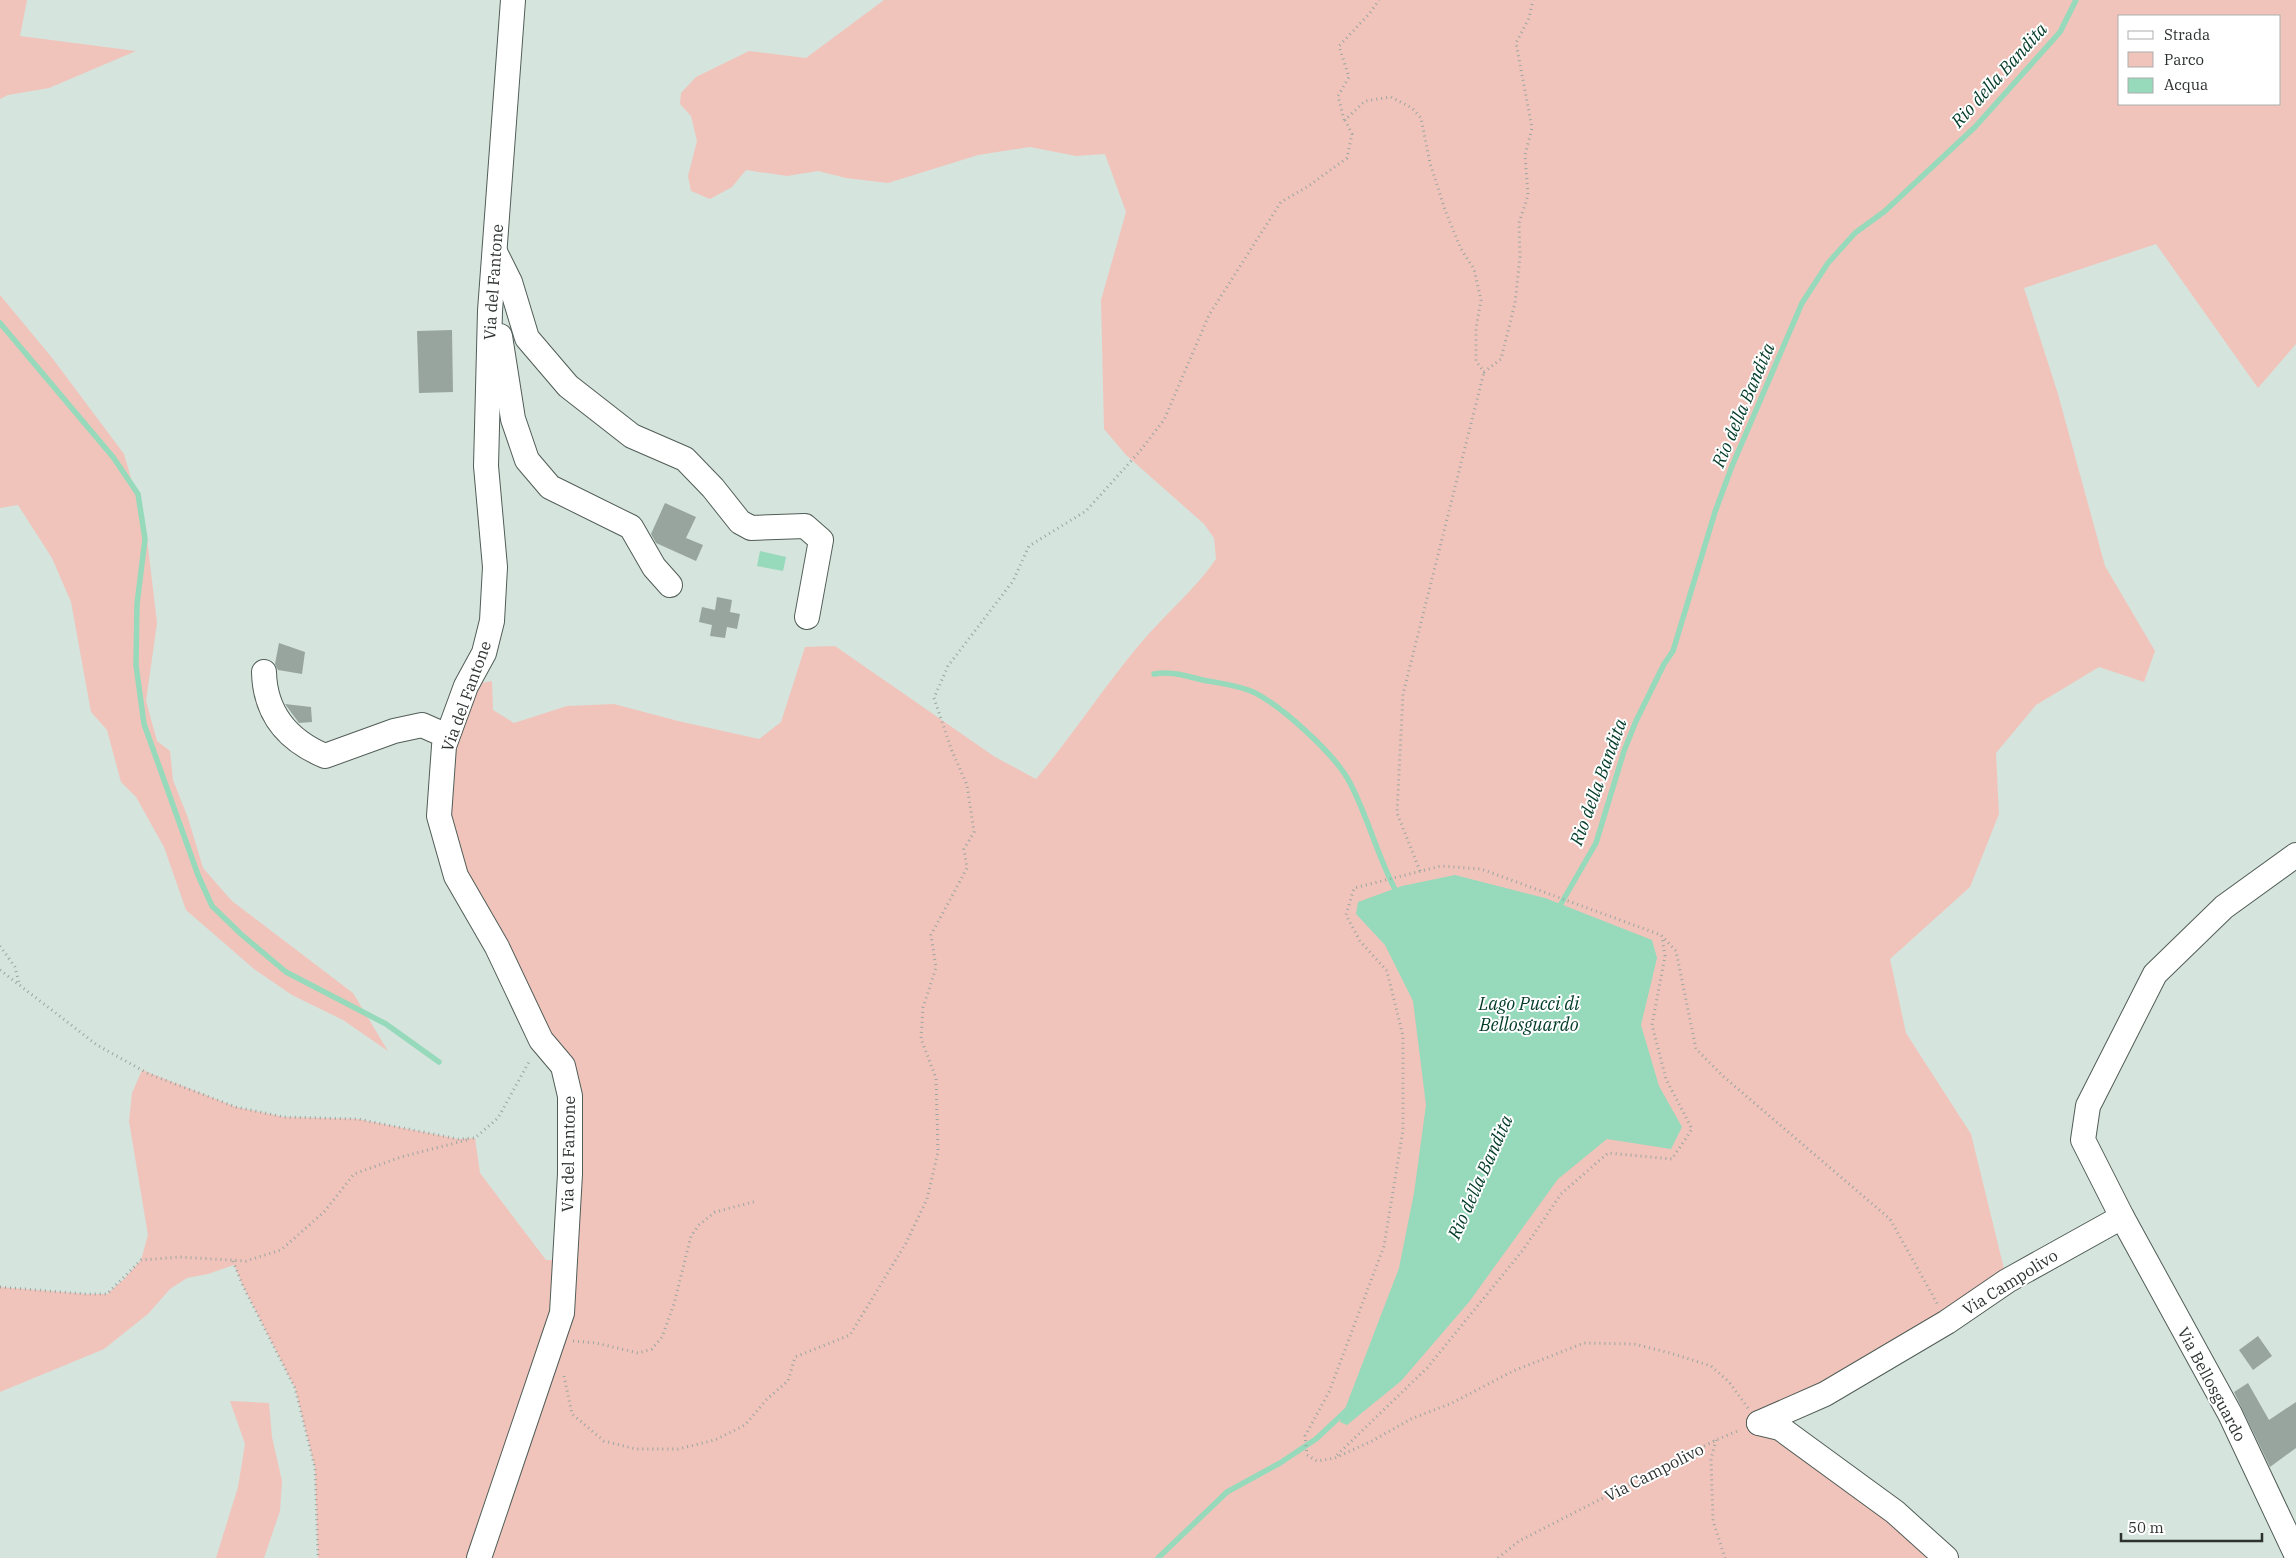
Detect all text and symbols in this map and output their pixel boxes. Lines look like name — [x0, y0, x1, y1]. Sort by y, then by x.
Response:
legend — [2118, 15, 2281, 105]
water label: Rio della Bandita — [1945, 18, 2052, 133]
text: Strada — [2164, 25, 2210, 44]
text: Parco — [2164, 50, 2204, 69]
text: Acqua — [2164, 75, 2208, 94]
street label: Via del Fantone — [479, 223, 507, 341]
water label: Rio della Bandita — [1706, 339, 1780, 472]
street label: Via del Fantone — [437, 638, 495, 754]
water label: Rio della Bandita — [1564, 715, 1632, 849]
water label: Lago Pucci di Bellosguardo — [1478, 992, 1580, 1036]
street label: Via del Fantone — [557, 1096, 579, 1212]
water label: Rio della Bandita — [1442, 1111, 1518, 1243]
street label: Via Campolivo — [1959, 1245, 2061, 1319]
street label: Via Bellosguardo — [2173, 1323, 2251, 1445]
street label: Via Campolivo — [1601, 1439, 1707, 1505]
scale bar — [2121, 1510, 2262, 1542]
text: 50 m — [2128, 1518, 2164, 1537]

